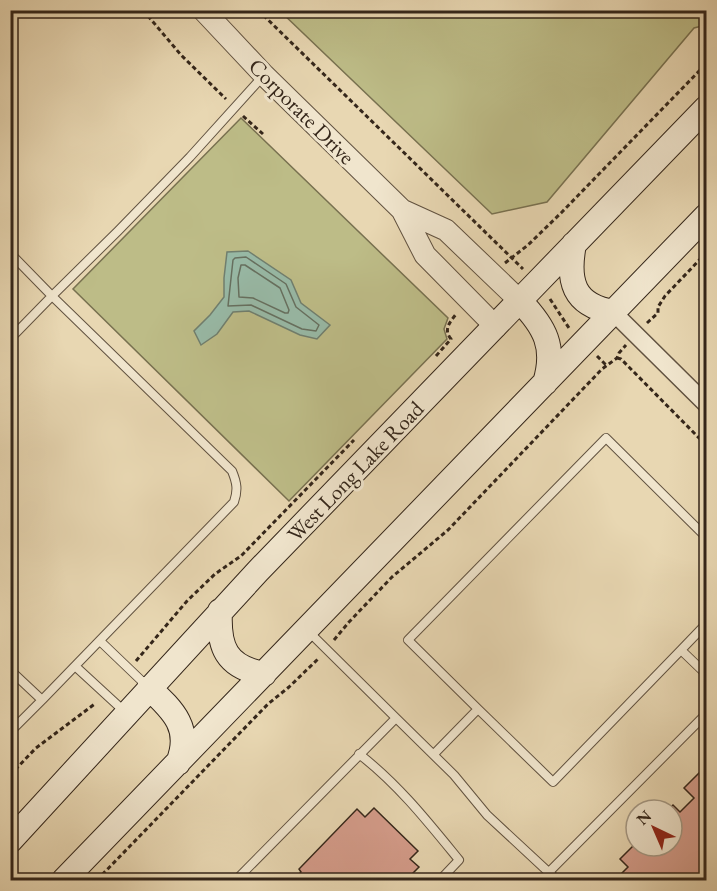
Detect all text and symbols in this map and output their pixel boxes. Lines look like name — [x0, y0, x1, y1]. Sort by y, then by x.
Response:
street label: Corporate Drive — [242, 52, 361, 171]
street label: West Long Lake Road — [281, 394, 431, 548]
north arrow — [624, 798, 684, 858]
text: N — [632, 805, 656, 830]

